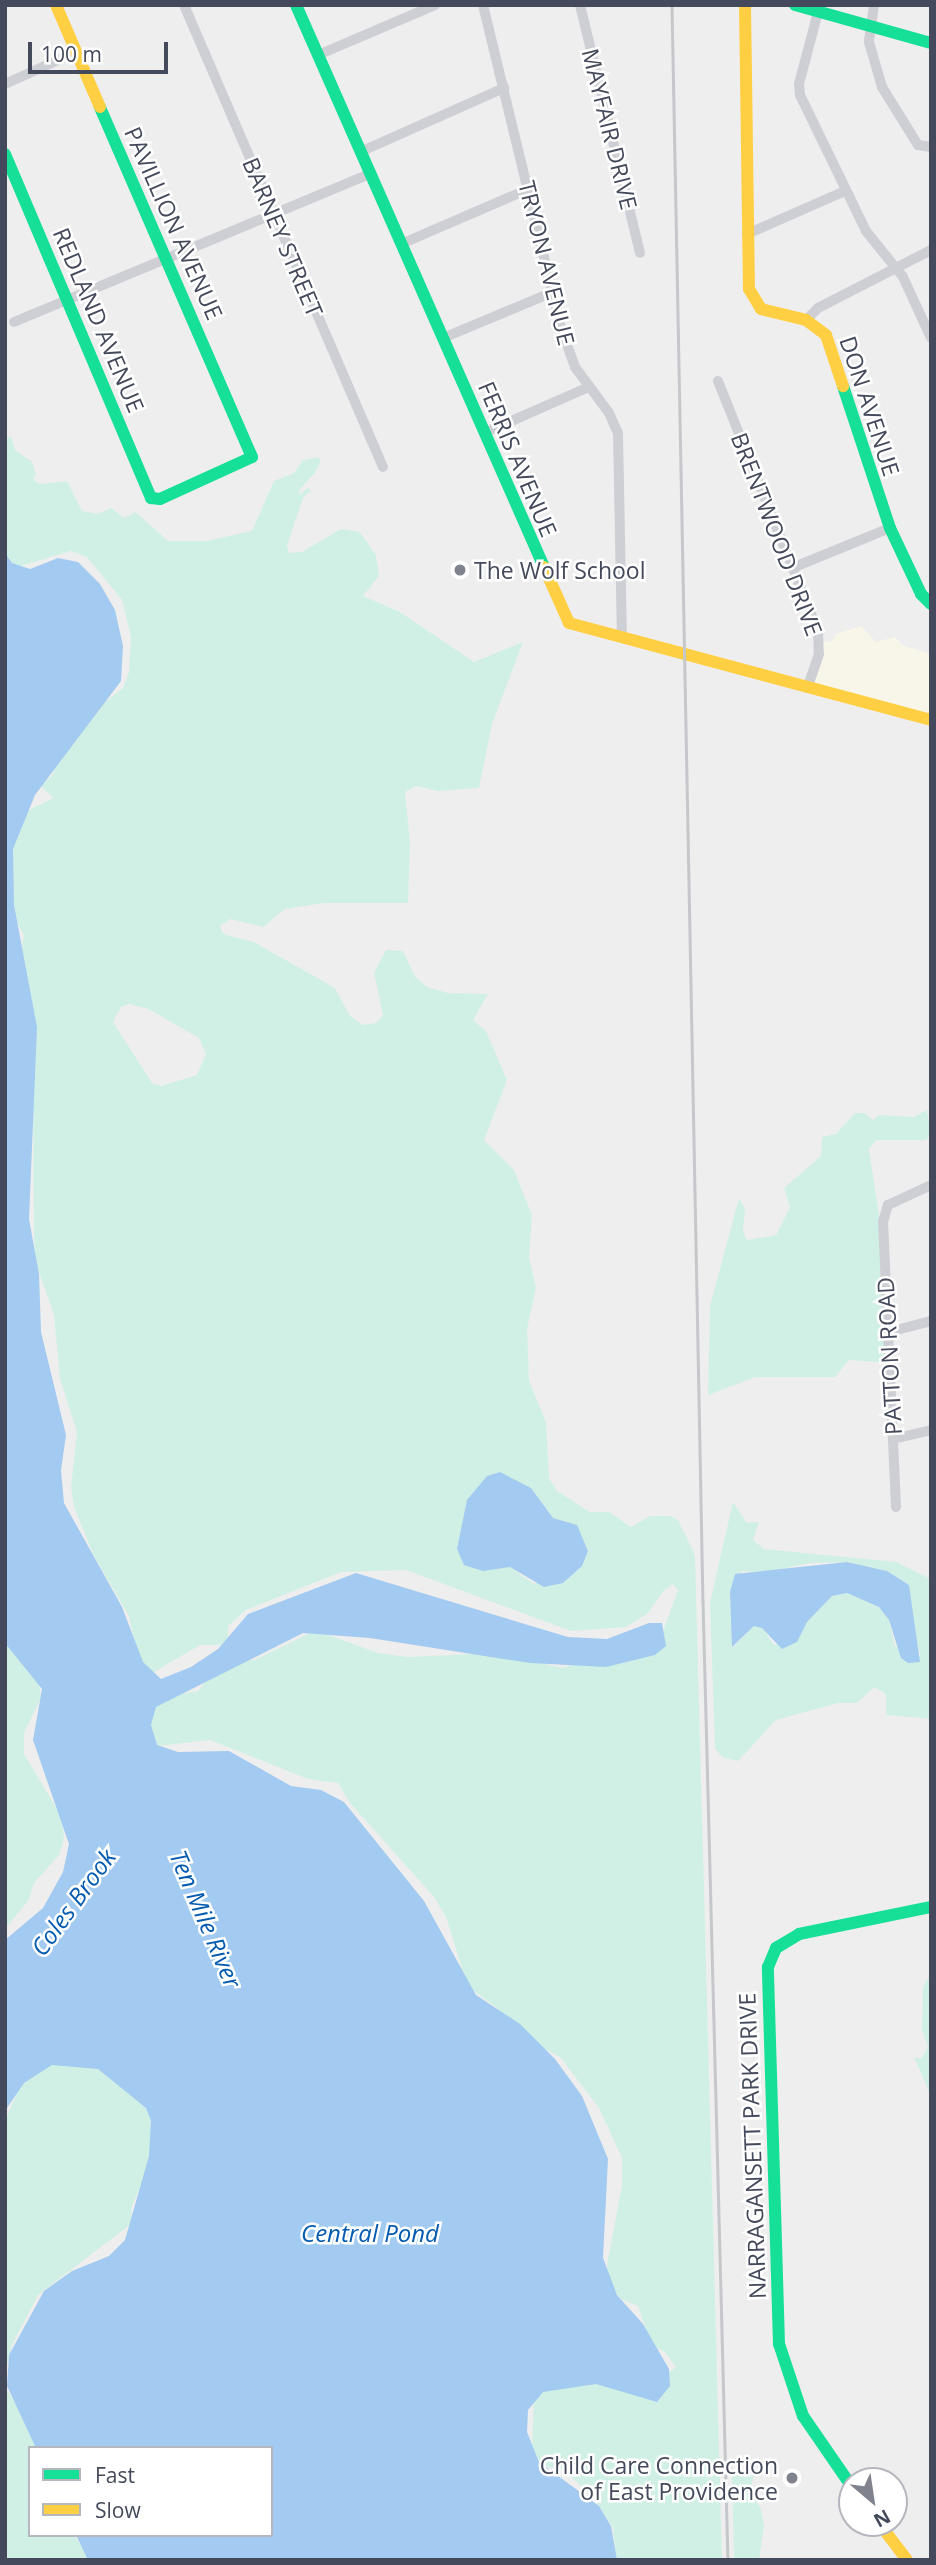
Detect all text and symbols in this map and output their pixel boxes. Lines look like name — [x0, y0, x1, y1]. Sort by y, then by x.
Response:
scale bar — [32, 28, 172, 72]
text: 100 m — [41, 40, 102, 68]
street label: MAYFAIR DRIVE — [577, 46, 643, 212]
street label: PAVILLION AVENUE — [119, 122, 229, 324]
street label: BARNEY STREET — [237, 153, 329, 321]
street label: TRYON AVENUE — [513, 178, 581, 348]
street label: REDLAND AVENUE — [48, 223, 150, 417]
street label: DON AVENUE — [834, 332, 906, 480]
street label: FERRIS AVENUE — [473, 377, 563, 541]
street label: BRENTWOOD DRIVE — [726, 429, 828, 639]
place label: The Wolf School — [474, 556, 645, 584]
marker: The Wolf School — [452, 562, 468, 578]
street label: PATTON ROAD — [871, 1276, 907, 1436]
water label: Coles Brook — [25, 1843, 121, 1961]
water label: Ten Mile River — [164, 1846, 248, 1992]
street label: NARRAGANSETT PARK DRIVE — [733, 1992, 771, 2300]
water label: Central Pond — [301, 2219, 439, 2247]
legend — [28, 2446, 273, 2537]
place label: Child Care Connection of East Providence — [540, 2451, 778, 2505]
text: Fast — [95, 2461, 135, 2489]
north arrow — [838, 2467, 908, 2537]
marker: Child Care Connection of East Providence — [784, 2470, 800, 2486]
text: Slow — [95, 2496, 141, 2524]
text: N — [869, 2503, 895, 2534]

